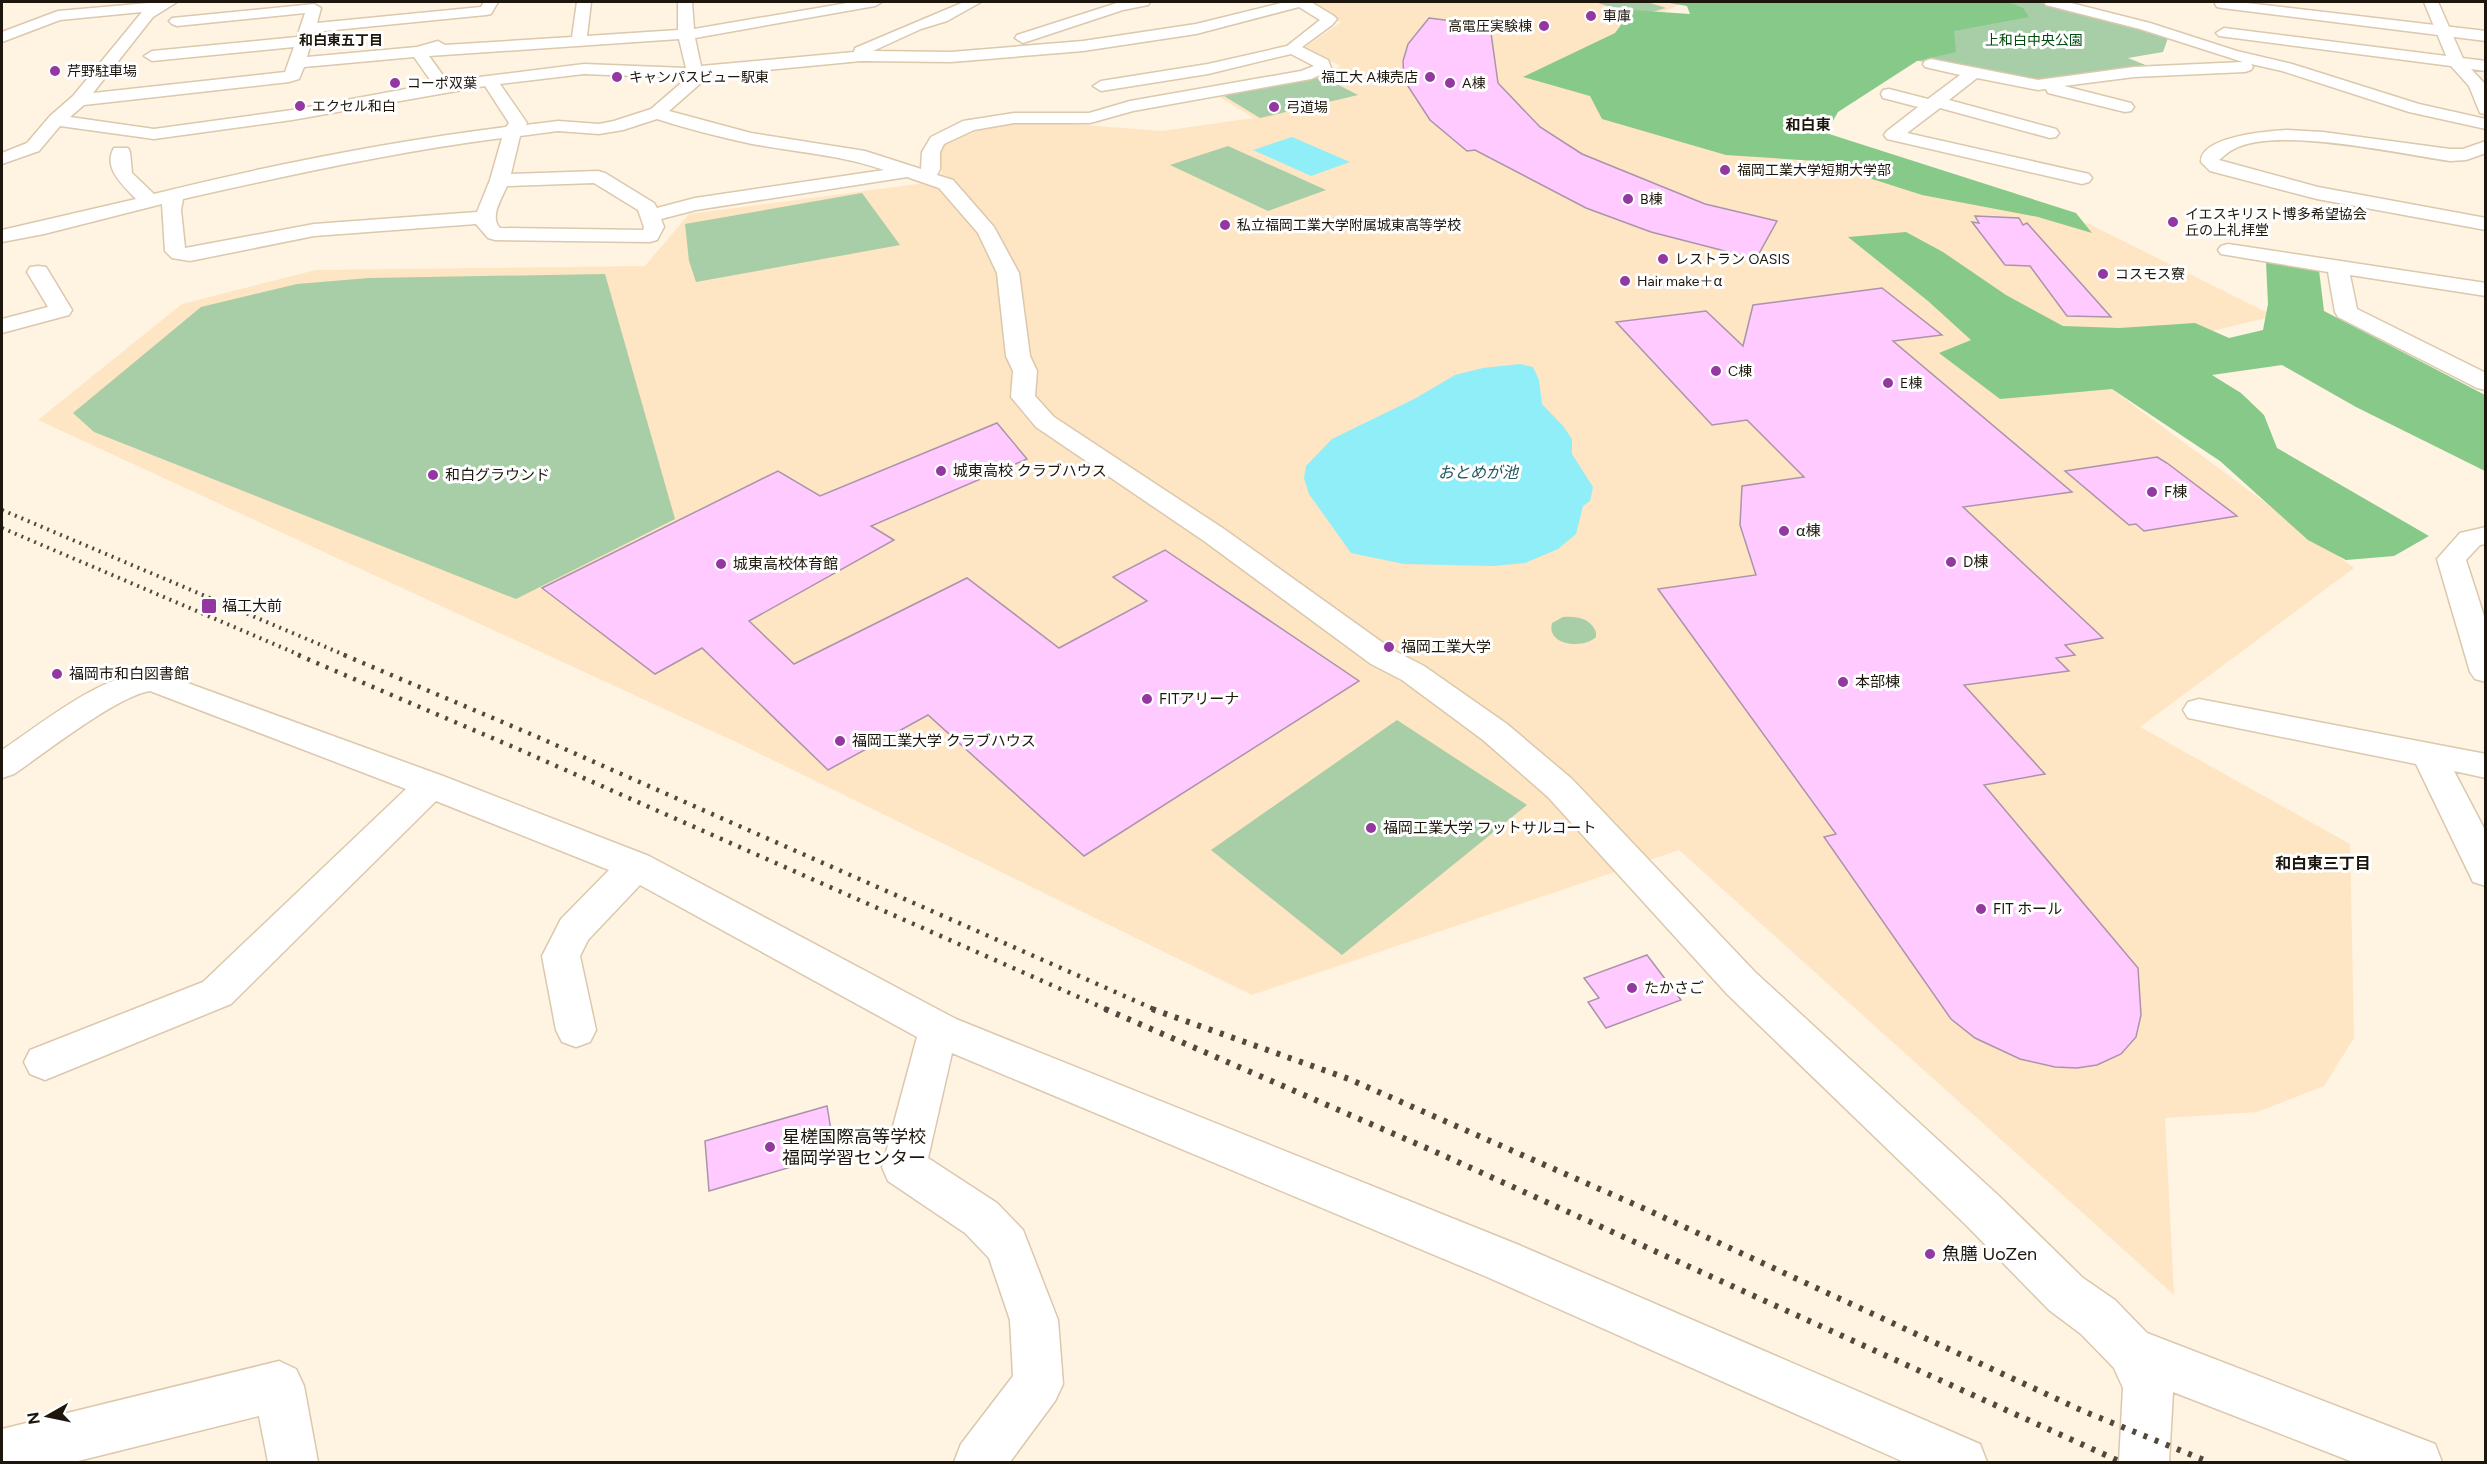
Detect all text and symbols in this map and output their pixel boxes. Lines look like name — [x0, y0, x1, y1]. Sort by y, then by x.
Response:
place label: 車庫 — [1603, 8, 1631, 25]
marker: 車庫 — [1584, 9, 1598, 23]
place label: 高電圧実験棟 — [1448, 18, 1532, 35]
marker: 高電圧実験棟 — [1537, 19, 1551, 33]
district label: 和白東五丁目 — [299, 32, 383, 49]
park label: 上和白中央公園 — [1985, 32, 2083, 49]
place label: 芹野駐車場 — [67, 63, 137, 80]
marker: 芹野駐車場 — [48, 64, 62, 78]
place label: キャンパスビュー駅東 — [629, 69, 769, 86]
place label: 福工大 A棟売店 — [1321, 69, 1418, 86]
marker: キャンパスビュー駅東 — [610, 70, 624, 84]
marker: 福工大 A棟売店 — [1423, 70, 1437, 84]
place label: コーポ双葉 — [407, 75, 477, 92]
place label: A棟 — [1462, 75, 1485, 92]
marker: コーポ双葉 — [388, 76, 402, 90]
marker: A棟 — [1443, 76, 1457, 90]
place label: エクセル和白 — [312, 98, 396, 115]
marker: エクセル和白 — [293, 99, 307, 113]
place label: 弓道場 — [1286, 99, 1328, 116]
marker: 弓道場 — [1267, 100, 1281, 114]
district label: 和白東 — [1785, 116, 1831, 134]
place label: 福岡工業大学短期大学部 — [1737, 162, 1891, 179]
marker: 福岡工業大学短期大学部 — [1718, 163, 1732, 177]
place label: B棟 — [1640, 191, 1663, 208]
marker: B棟 — [1621, 192, 1635, 206]
place label: イエスキリスト博多希望協会 丘の上礼拝堂 — [2185, 206, 2367, 239]
marker: イエスキリスト博多希望協会 丘の上礼拝堂 — [2166, 215, 2180, 229]
place label: 私立福岡工業大学附属城東高等学校 — [1237, 217, 1461, 234]
marker: 私立福岡工業大学附属城東高等学校 — [1218, 218, 1232, 232]
place label: レストラン OASIS — [1675, 251, 1790, 268]
marker: レストラン OASIS — [1656, 252, 1670, 266]
place label: コスモス寮 — [2115, 266, 2185, 283]
marker: コスモス寮 — [2096, 267, 2110, 281]
place label: Hair make＋α — [1637, 273, 1722, 290]
marker: Hair make＋α — [1618, 274, 1632, 288]
place label: C棟 — [1728, 363, 1752, 380]
marker: C棟 — [1709, 364, 1723, 378]
place label: E棟 — [1900, 375, 1922, 392]
marker: E棟 — [1881, 376, 1895, 390]
place label: 城東高校 クラブハウス — [953, 462, 1107, 480]
water label: おとめが池 — [1438, 463, 1520, 482]
marker: 城東高校 クラブハウス — [934, 464, 948, 478]
place label: 和白グラウンド — [445, 466, 550, 484]
marker: 和白グラウンド — [426, 468, 440, 482]
place label: F棟 — [2164, 483, 2187, 501]
marker: F棟 — [2145, 485, 2159, 499]
place label: α棟 — [1796, 522, 1820, 540]
marker: α棟 — [1777, 524, 1791, 538]
place label: D棟 — [1963, 553, 1988, 571]
place label: 城東高校体育館 — [733, 555, 838, 573]
marker: D棟 — [1944, 555, 1958, 569]
marker: 城東高校体育館 — [714, 557, 728, 571]
marker: 福工大前 — [200, 597, 218, 615]
place label: 福工大前 — [222, 597, 282, 615]
place label: 福岡工業大学 — [1401, 638, 1491, 656]
marker: 福岡工業大学 — [1382, 640, 1396, 654]
place label: 福岡市和白図書館 — [69, 665, 189, 683]
marker: 福岡市和白図書館 — [50, 667, 64, 681]
place label: 本部棟 — [1855, 673, 1900, 691]
marker: 本部棟 — [1836, 675, 1850, 689]
place label: FITアリーナ — [1159, 690, 1240, 708]
marker: FITアリーナ — [1140, 692, 1154, 706]
place label: 福岡工業大学 クラブハウス — [852, 732, 1036, 750]
marker: 福岡工業大学 クラブハウス — [833, 734, 847, 748]
place label: 福岡工業大学 フットサルコート — [1383, 819, 1596, 837]
marker: 福岡工業大学 フットサルコート — [1364, 821, 1378, 835]
district label: 和白東三丁目 — [2275, 854, 2371, 873]
place label: FIT ホール — [1993, 900, 2062, 918]
marker: FIT ホール — [1974, 902, 1988, 916]
place label: たかさご — [1644, 979, 1704, 997]
marker: たかさご — [1625, 981, 1639, 995]
place label: 星槎国際高等学校 福岡学習センター — [782, 1126, 926, 1169]
marker: 星槎国際高等学校 福岡学習センター — [763, 1140, 777, 1154]
place label: 魚膳 UoZen — [1942, 1243, 2037, 1265]
marker: 魚膳 UoZen — [1923, 1247, 1937, 1261]
north arrow — [18, 1386, 78, 1446]
text: N — [23, 1411, 44, 1426]

